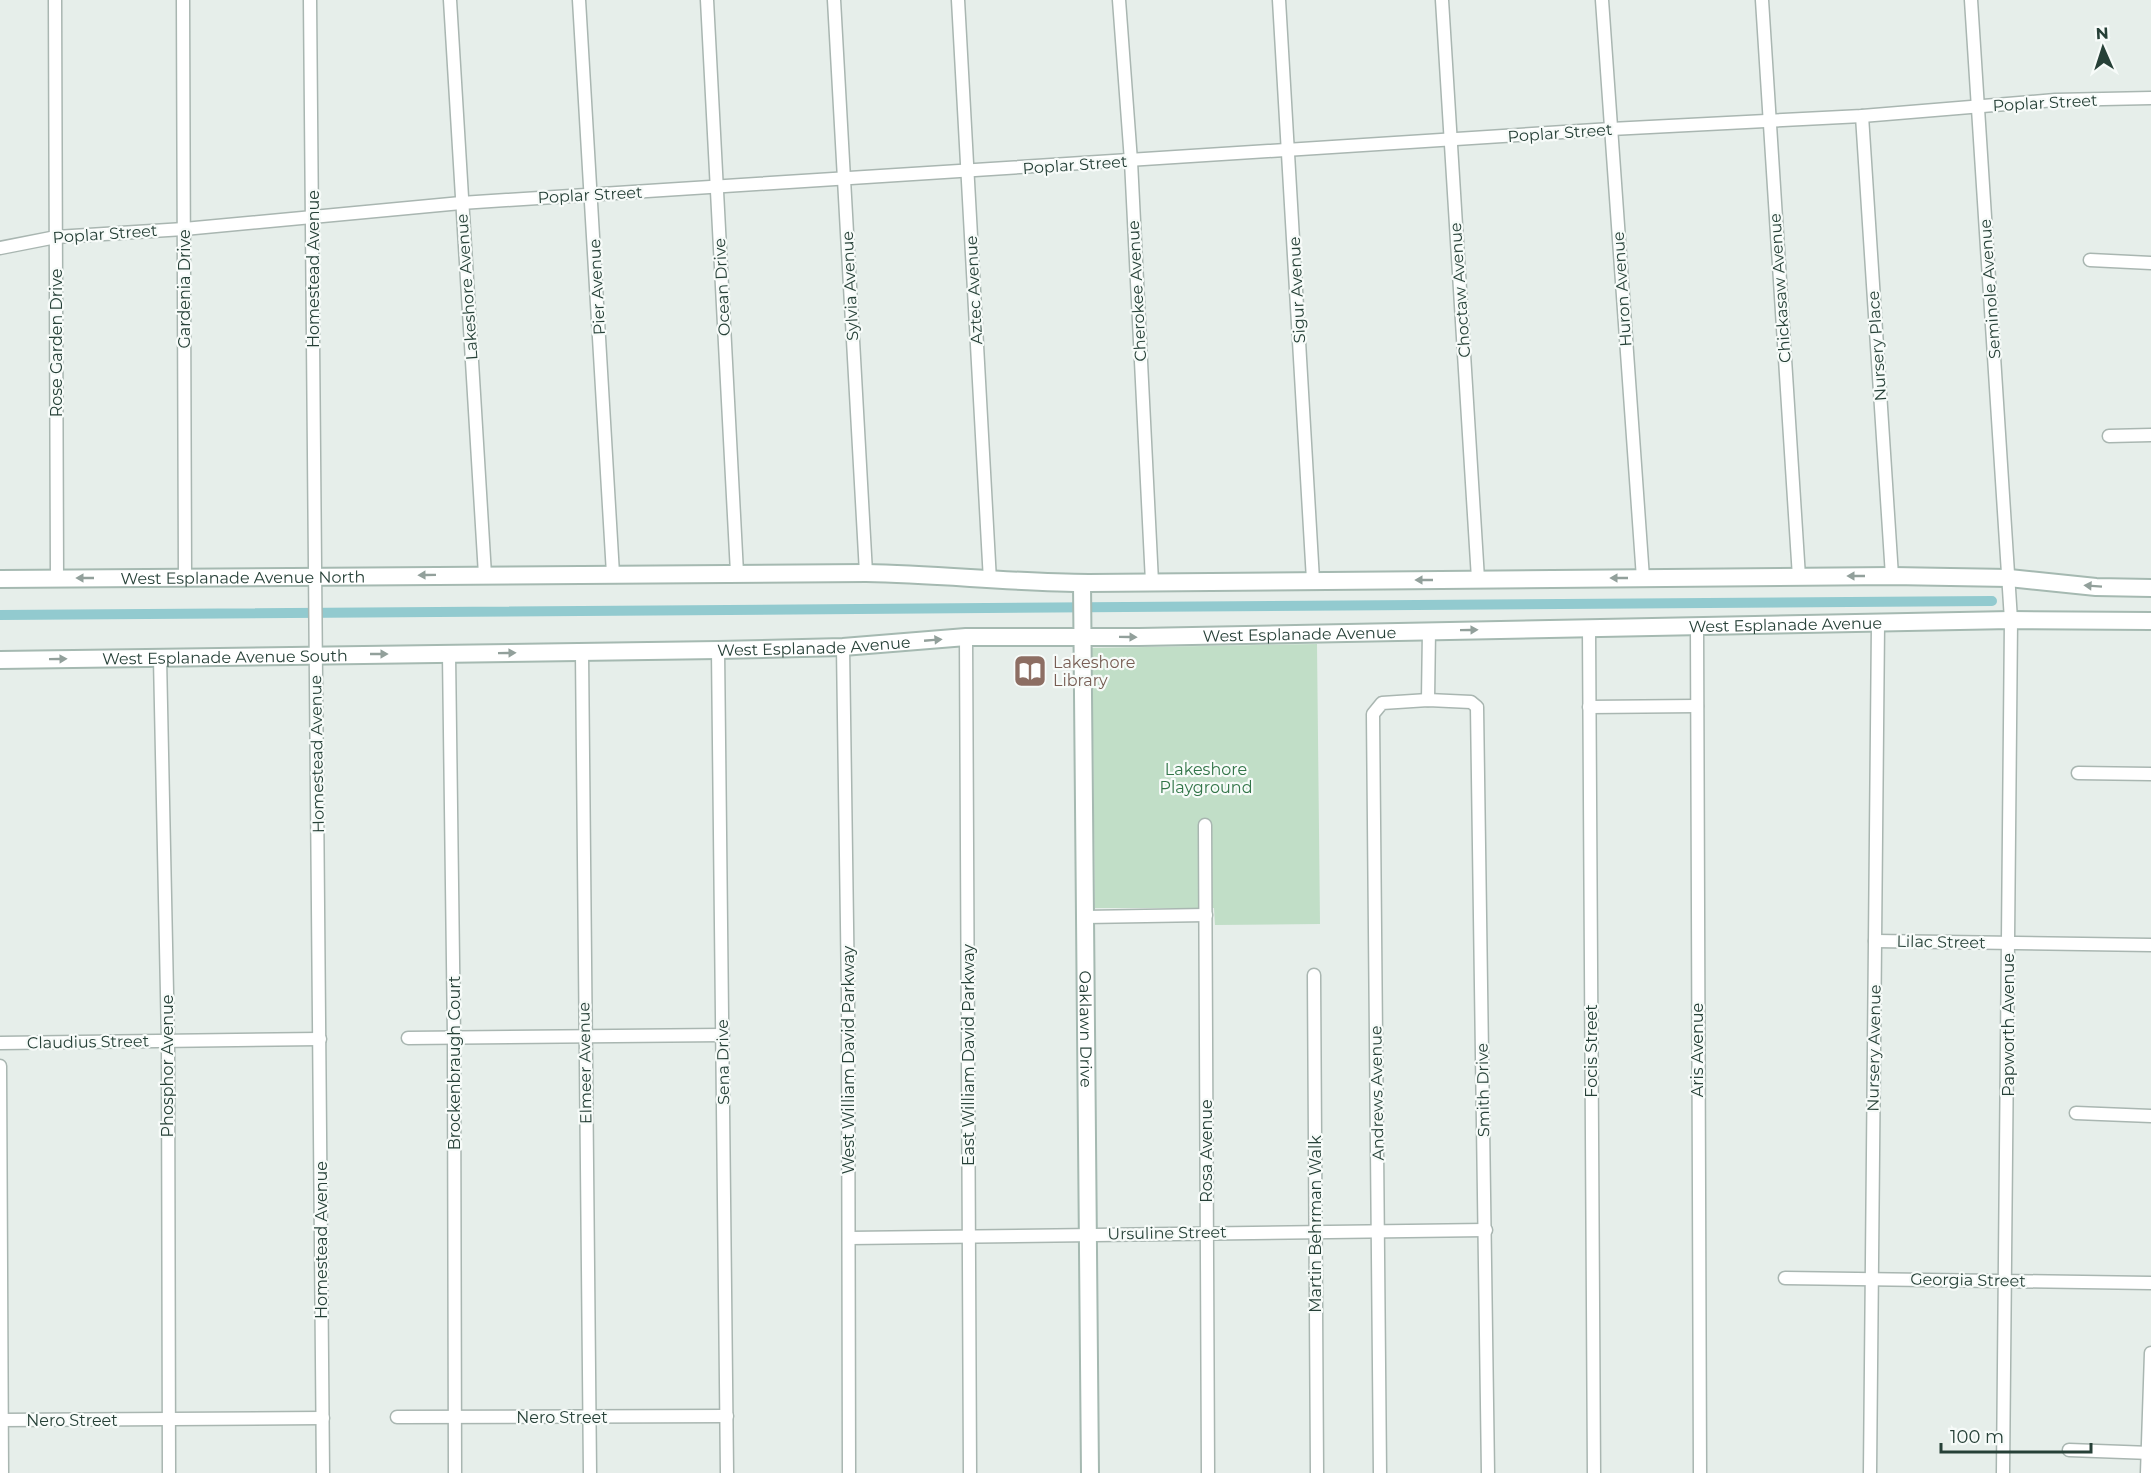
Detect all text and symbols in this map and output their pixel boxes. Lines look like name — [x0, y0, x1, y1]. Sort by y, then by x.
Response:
north arrow — [2073, 18, 2133, 78]
text: N — [2095, 24, 2109, 43]
street label: Poplar Street — [1992, 91, 2098, 115]
street label: Poplar Street — [1507, 120, 1613, 146]
street label: Poplar Street — [1022, 152, 1128, 178]
street label: Poplar Street — [537, 183, 643, 207]
street label: Homestead Avenue — [304, 190, 323, 348]
street label: Lakeshore Avenue — [452, 213, 482, 361]
street label: Chickasaw Avenue — [1765, 213, 1795, 363]
street label: Seminole Avenue — [1976, 218, 2004, 360]
street label: Cherokee Avenue — [1124, 220, 1150, 362]
street label: Poplar Street — [52, 221, 158, 247]
street label: Choctaw Avenue — [1446, 222, 1474, 358]
street label: Gardenia Drive — [175, 229, 194, 349]
street label: Sylvia Avenue — [838, 231, 862, 341]
street label: Huron Avenue — [1608, 231, 1636, 347]
street label: Aztec Avenue — [962, 235, 986, 345]
street label: Sigur Avenue — [1285, 236, 1309, 344]
street label: Pier Avenue — [585, 238, 609, 336]
street label: Ocean Drive — [710, 238, 734, 336]
street label: Rose Garden Drive — [47, 269, 66, 417]
street label: Nursery Place — [1864, 290, 1890, 402]
street label: West Esplanade Avenue North — [121, 567, 365, 588]
one-way arrow — [417, 571, 436, 580]
one-way arrow — [1846, 571, 1865, 581]
one-way arrow — [75, 573, 94, 583]
one-way arrow — [1609, 573, 1628, 583]
one-way arrow — [1414, 575, 1433, 584]
one-way arrow — [2083, 581, 2102, 591]
street label: West Esplanade Avenue — [1688, 613, 1882, 636]
street label: West Esplanade Avenue — [1203, 622, 1396, 645]
one-way arrow — [1460, 625, 1479, 635]
street label: West Esplanade Avenue — [717, 632, 911, 660]
one-way arrow — [1118, 632, 1137, 642]
one-way arrow — [923, 635, 942, 645]
street label: West Esplanade Avenue South — [102, 646, 348, 668]
one-way arrow — [498, 648, 517, 658]
one-way arrow — [370, 650, 389, 659]
library icon: Lakeshore Library — [1012, 653, 1048, 689]
place label: Lakeshore Library — [1053, 653, 1135, 690]
one-way arrow — [49, 655, 68, 664]
street label: Homestead Avenue — [306, 675, 328, 833]
park label: Lakeshore Playground — [1160, 760, 1252, 797]
street label: Lilac Street — [1896, 932, 1986, 952]
street label: East William David Parkway — [959, 944, 978, 1166]
street label: West William David Parkway — [839, 945, 858, 1174]
street label: Papworth Avenue — [1999, 953, 2018, 1097]
street label: Oaklawn Drive — [1076, 970, 1096, 1088]
street label: Brockenbraugh Court — [445, 975, 464, 1150]
street label: Nursery Avenue — [1863, 984, 1885, 1112]
street label: Phosphor Avenue — [158, 995, 177, 1137]
street label: Elmeer Avenue — [574, 1002, 596, 1124]
street label: Aris Avenue — [1688, 1003, 1707, 1097]
street label: Focis Street — [1582, 1004, 1601, 1098]
street label: Sena Drive — [713, 1019, 733, 1105]
street label: Andrews Avenue — [1366, 1025, 1388, 1161]
street label: Claudius Street — [27, 1031, 150, 1053]
street label: Smith Drive — [1473, 1043, 1493, 1137]
street label: Rosa Avenue — [1197, 1099, 1216, 1203]
street label: Martin Behrman Walk — [1306, 1135, 1325, 1313]
street label: Homestead Avenue — [312, 1161, 331, 1319]
street label: Ursuline Street — [1107, 1222, 1227, 1244]
street label: Georgia Street — [1910, 1269, 2026, 1291]
street label: Nero Street — [516, 1408, 608, 1427]
street label: Nero Street — [26, 1411, 118, 1430]
scale bar — [1941, 1416, 2091, 1454]
text: 100 m — [1950, 1426, 2004, 1448]

